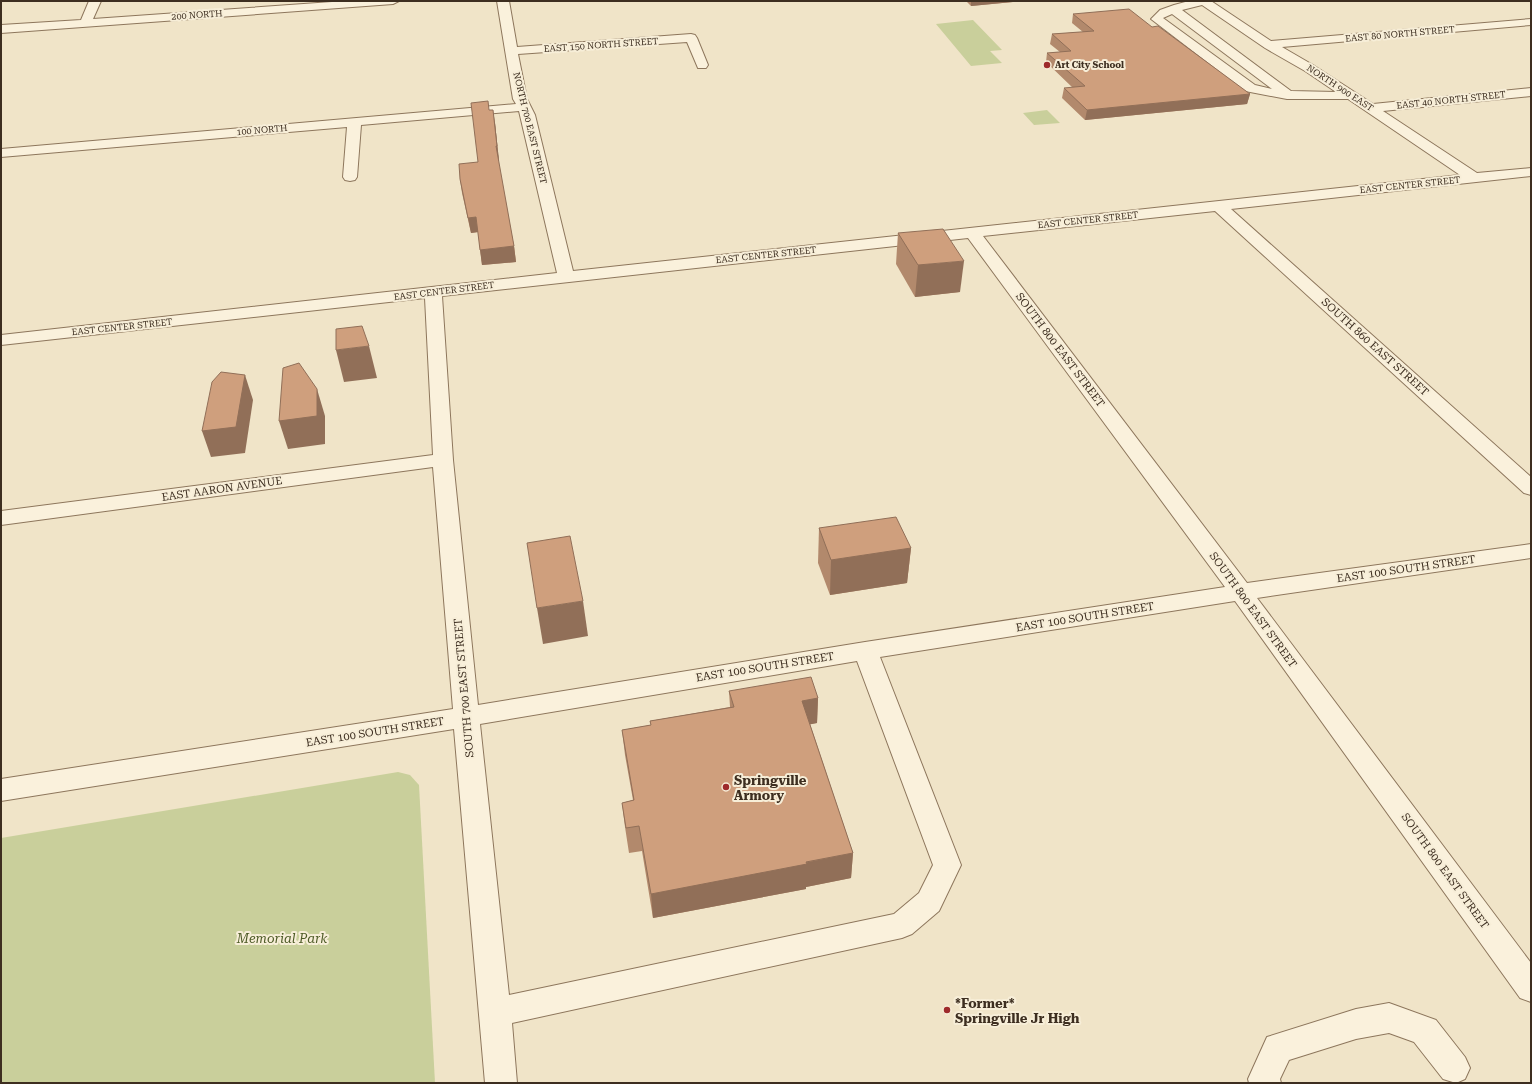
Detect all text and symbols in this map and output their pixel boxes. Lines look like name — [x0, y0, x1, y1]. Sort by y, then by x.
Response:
street label: 200 NORTH — [171, 8, 223, 22]
street label: EAST 80 NORTH STREET — [1345, 24, 1455, 44]
street label: EAST 150 NORTH STREET — [543, 36, 659, 54]
marker: Art City School — [1042, 60, 1052, 70]
place label: Art City School — [1055, 60, 1124, 70]
street label: NORTH 900 EAST — [1305, 63, 1375, 113]
street label: NORTH 700 EAST STREET — [511, 71, 549, 185]
street label: EAST 40 NORTH STREET — [1396, 89, 1506, 111]
street label: 100 NORTH — [236, 123, 289, 137]
street label: EAST CENTER STREET — [1359, 175, 1461, 195]
street label: EAST CENTER STREET — [1037, 210, 1139, 230]
street label: EAST CENTER STREET — [715, 245, 817, 265]
street label: EAST CENTER STREET — [393, 280, 495, 302]
street label: SOUTH 800 EAST STREET — [1013, 290, 1107, 410]
street label: SOUTH 860 EAST STREET — [1319, 295, 1431, 399]
street label: EAST CENTER STREET — [71, 317, 173, 337]
street label: EAST AARON AVENUE — [161, 474, 283, 504]
street label: SOUTH 800 EAST STREET — [1207, 550, 1299, 670]
street label: EAST 100 SOUTH STREET — [1336, 553, 1476, 585]
street label: EAST 100 SOUTH STREET — [1015, 600, 1155, 634]
street label: SOUTH 700 EAST STREET — [451, 618, 477, 758]
street label: EAST 100 SOUTH STREET — [695, 650, 835, 684]
street label: EAST 100 SOUTH STREET — [305, 715, 445, 749]
place label: Springville Armory — [734, 773, 807, 803]
marker: Springville Armory — [721, 782, 731, 792]
street label: SOUTH 800 EAST STREET — [1399, 811, 1491, 931]
park label: Memorial Park — [236, 931, 328, 946]
place label: *Former* Springville Jr High — [955, 996, 1080, 1026]
marker: *Former* Springville Jr High — [942, 1005, 952, 1015]

